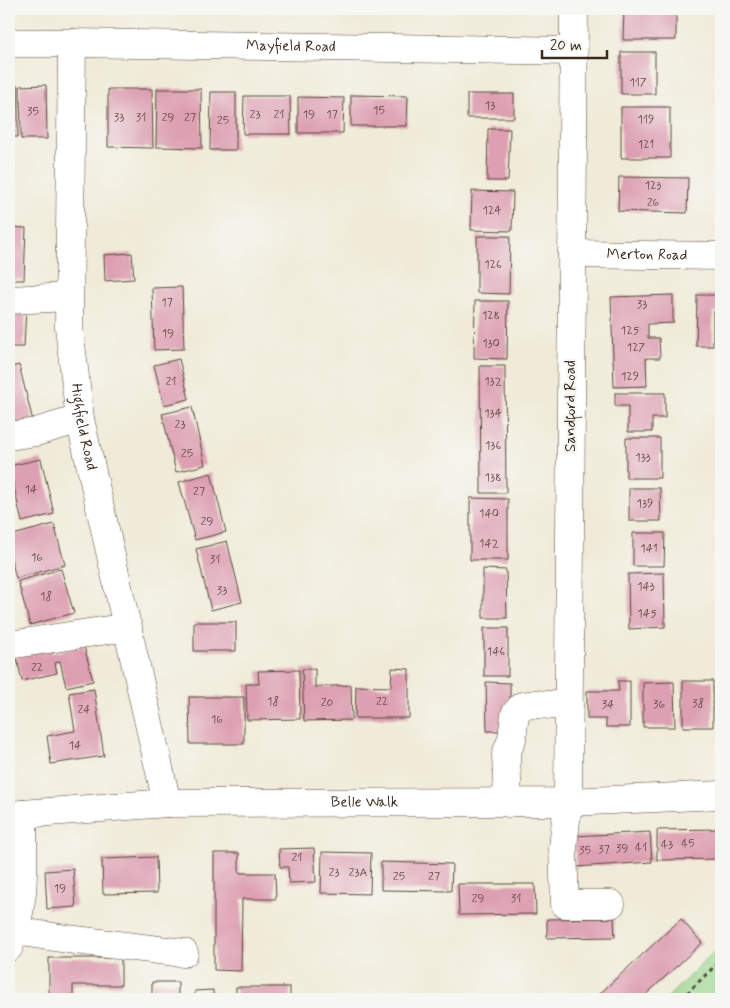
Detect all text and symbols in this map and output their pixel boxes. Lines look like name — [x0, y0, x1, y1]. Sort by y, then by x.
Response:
scale bar — [542, 28, 608, 60]
street label: Mayfield Road — [246, 36, 336, 57]
text: 20 m — [550, 36, 582, 56]
house number: 117 — [629, 75, 647, 91]
house number: 13 — [485, 98, 495, 114]
house number: 15 — [373, 103, 385, 119]
house number: 35 — [27, 104, 39, 120]
house number: 23 — [250, 107, 260, 123]
house number: 21 — [273, 107, 285, 123]
house number: 19 — [303, 107, 315, 123]
house number: 17 — [326, 107, 338, 123]
house number: 33 — [114, 110, 124, 126]
house number: 31 — [136, 110, 146, 126]
house number: 29 — [161, 110, 175, 126]
house number: 27 — [184, 110, 196, 126]
house number: 119 — [638, 112, 654, 128]
house number: 25 — [217, 113, 229, 129]
house number: 121 — [638, 137, 654, 153]
house number: 123 — [645, 178, 661, 194]
house number: 26 — [647, 195, 660, 211]
house number: 124 — [483, 203, 501, 219]
street label: Merton Road — [606, 244, 688, 266]
house number: 126 — [484, 257, 502, 273]
house number: 17 — [161, 295, 173, 311]
house number: 33 — [637, 297, 647, 313]
house number: 128 — [482, 308, 500, 324]
house number: 125 — [621, 323, 640, 339]
house number: 19 — [162, 326, 174, 342]
house number: 130 — [482, 336, 500, 352]
house number: 127 — [627, 340, 645, 356]
street label: Sandford Road — [561, 360, 583, 452]
house number: 129 — [621, 369, 639, 385]
house number: 21 — [165, 374, 177, 390]
house number: 132 — [484, 374, 502, 390]
street label: Highfield Road — [66, 382, 101, 472]
house number: 134 — [484, 406, 502, 422]
house number: 23 — [175, 417, 185, 433]
house number: 136 — [485, 438, 501, 454]
house number: 25 — [181, 446, 193, 462]
house number: 133 — [635, 450, 651, 466]
house number: 138 — [485, 470, 501, 486]
house number: 14 — [25, 482, 37, 498]
house number: 27 — [193, 484, 205, 500]
house number: 139 — [637, 496, 653, 512]
house number: 140 — [479, 506, 499, 522]
house number: 29 — [200, 514, 214, 530]
house number: 142 — [479, 536, 499, 552]
house number: 141 — [640, 541, 658, 557]
house number: 16 — [31, 550, 43, 566]
house number: 31 — [210, 552, 220, 568]
house number: 143 — [637, 579, 655, 595]
house number: 33 — [217, 583, 227, 599]
house number: 18 — [40, 589, 52, 605]
house number: 145 — [637, 606, 657, 622]
house number: 146 — [487, 644, 505, 660]
house number: 22 — [31, 660, 43, 676]
house number: 18 — [267, 694, 279, 710]
house number: 22 — [376, 694, 388, 710]
house number: 20 — [321, 695, 334, 711]
house number: 38 — [692, 696, 704, 712]
house number: 34 — [602, 697, 614, 713]
house number: 36 — [653, 697, 665, 713]
house number: 24 — [77, 702, 91, 718]
house number: 16 — [211, 712, 223, 728]
house number: 14 — [69, 738, 81, 754]
street label: Belle Walk — [331, 792, 398, 813]
house number: 45 — [681, 836, 695, 852]
house number: 43 — [661, 837, 673, 853]
house number: 41 — [635, 840, 647, 856]
house number: 39 — [616, 841, 628, 857]
house number: 37 — [598, 842, 610, 858]
house number: 35 — [579, 843, 591, 859]
house number: 21 — [291, 850, 303, 866]
house number: 23 — [329, 865, 339, 881]
house number: 23A — [349, 865, 368, 881]
house number: 25 — [393, 869, 405, 885]
house number: 27 — [428, 869, 440, 885]
house number: 19 — [54, 881, 66, 897]
house number: 29 — [471, 891, 485, 907]
house number: 31 — [511, 891, 521, 907]

